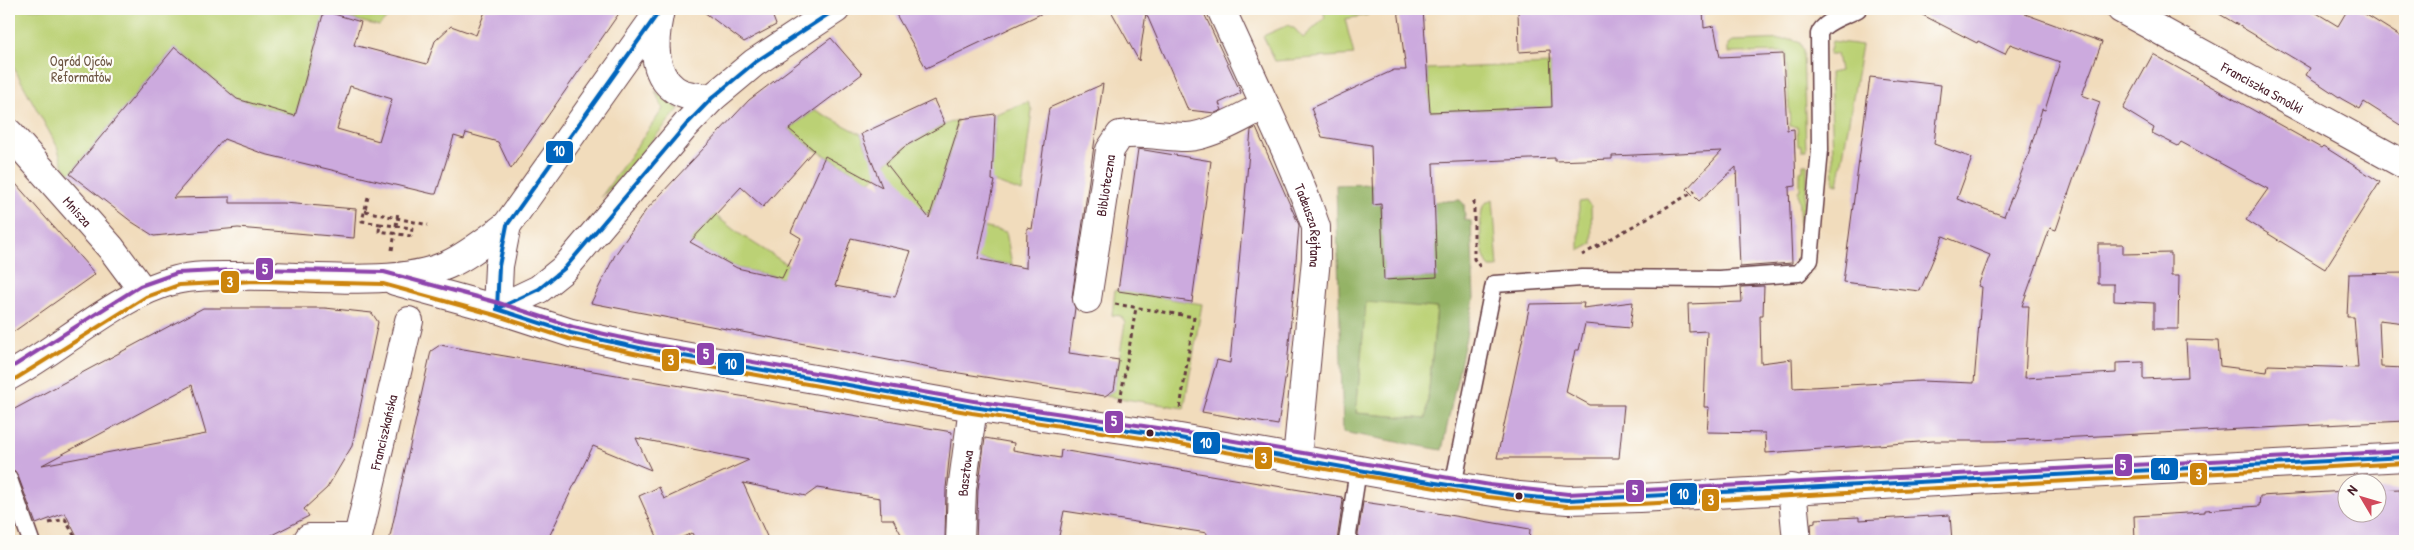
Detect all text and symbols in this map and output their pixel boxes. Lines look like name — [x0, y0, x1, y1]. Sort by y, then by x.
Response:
park label: Ogród Ojców Reformatów — [50, 51, 113, 86]
street label: Franciszka Smolki — [2218, 56, 2308, 117]
line badge: 10 — [545, 140, 574, 164]
text: 10 — [553, 141, 565, 160]
street label: Biblioteczna — [1090, 153, 1119, 218]
street label: Tadeusza Rejtana — [1291, 180, 1326, 269]
street label: Mnisza — [59, 192, 97, 230]
line badge: 5 — [255, 257, 274, 281]
text: 5 — [262, 259, 268, 278]
line badge: 3 — [220, 270, 240, 294]
text: 3 — [227, 272, 234, 291]
line badge: 5 — [696, 342, 715, 366]
text: 5 — [703, 344, 709, 363]
line badge: 3 — [661, 348, 680, 372]
text: 3 — [668, 350, 675, 369]
line badge: 10 — [717, 352, 745, 376]
text: 10 — [725, 354, 737, 373]
street label: Franciszkańska — [364, 392, 401, 473]
line badge: 5 — [1104, 410, 1124, 434]
text: 5 — [1111, 411, 1117, 430]
unlabelled marker — [1145, 428, 1155, 438]
line badge: 10 — [1192, 431, 1221, 455]
text: 10 — [1200, 433, 1212, 452]
line badge: 3 — [1254, 446, 1273, 470]
street label: Basztowa — [952, 448, 977, 497]
text: 3 — [1261, 448, 1268, 467]
line badge: 5 — [2114, 453, 2133, 477]
text: 5 — [2120, 455, 2126, 474]
line badge: 10 — [2150, 457, 2179, 481]
text: 10 — [2158, 459, 2170, 478]
line badge: 3 — [2189, 462, 2208, 486]
text: 3 — [2196, 464, 2203, 483]
north arrow — [2336, 472, 2386, 522]
line badge: 5 — [1625, 479, 1645, 503]
text: 5 — [1632, 480, 1638, 499]
text: N — [2342, 480, 2361, 498]
line badge: 10 — [1669, 482, 1698, 506]
text: 10 — [1677, 484, 1689, 503]
line badge: 3 — [1701, 488, 1720, 512]
text: 3 — [1708, 490, 1715, 509]
unlabelled marker — [1514, 491, 1524, 501]

